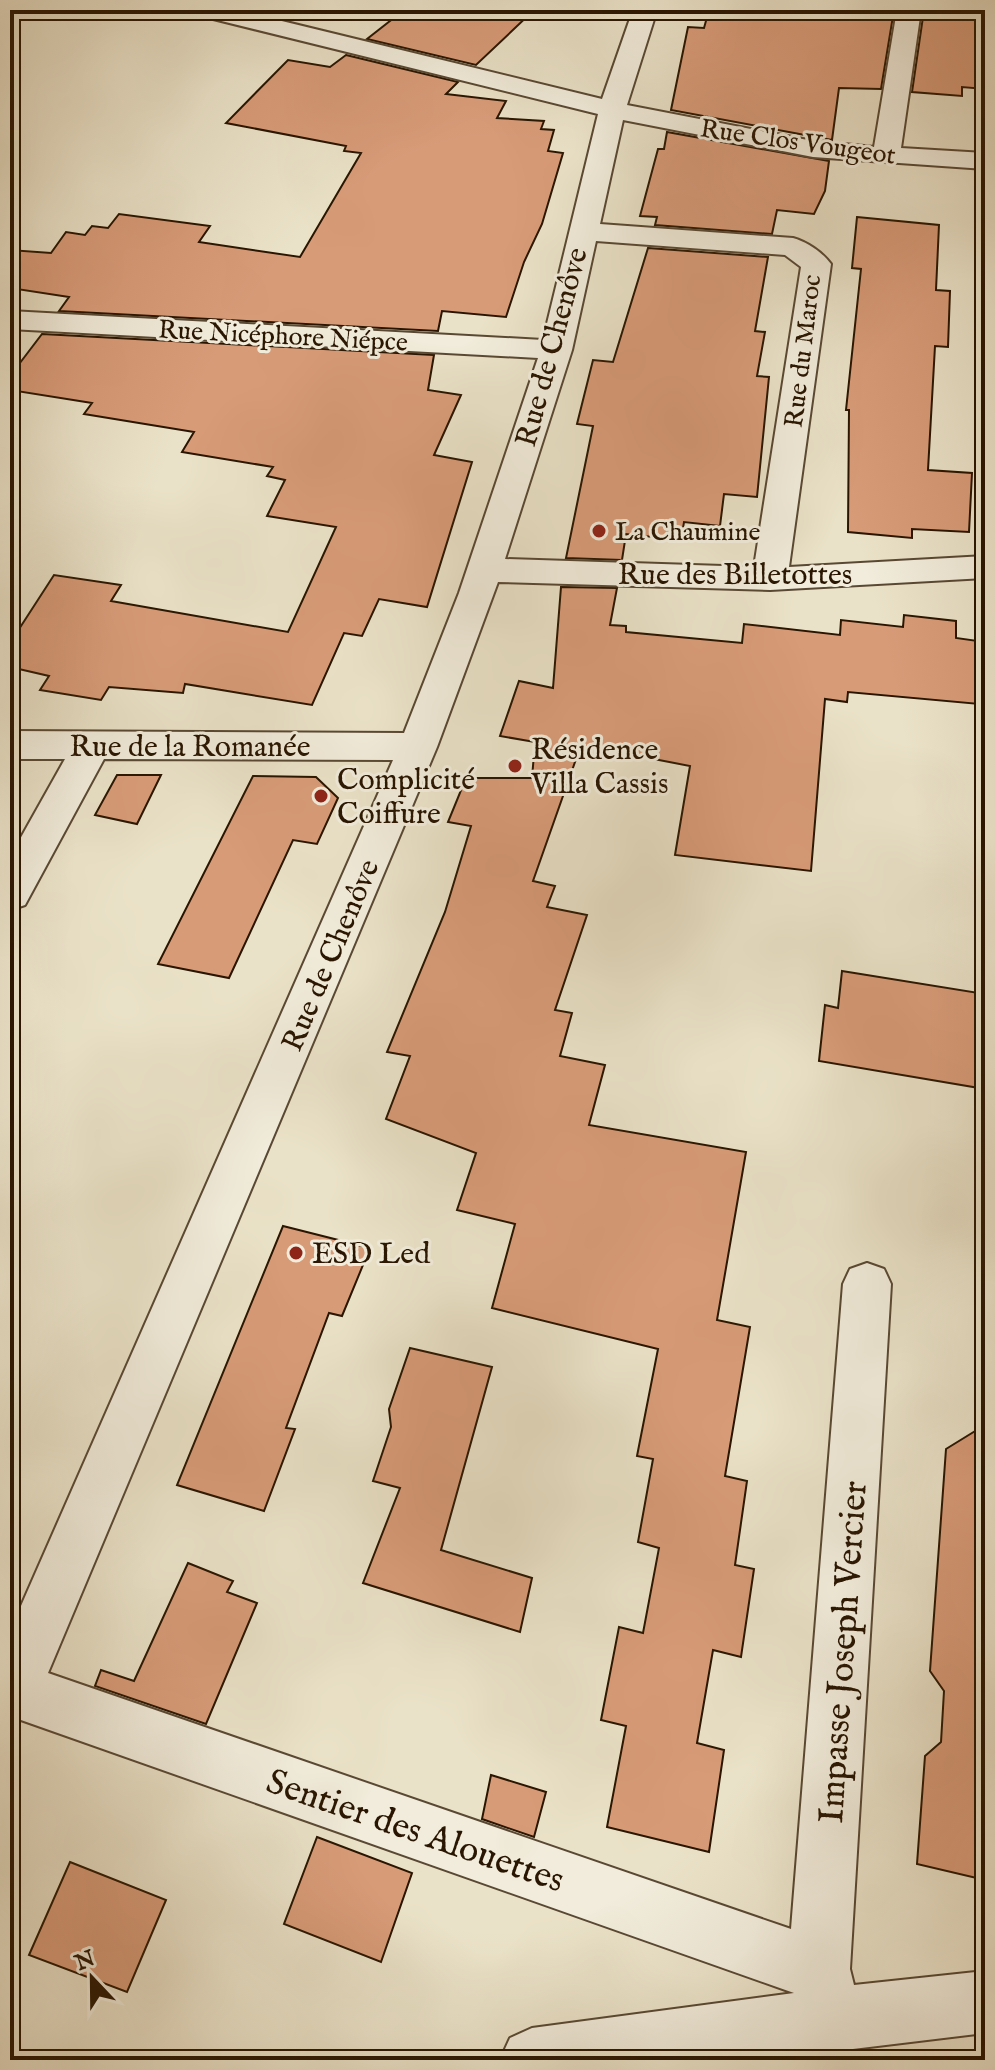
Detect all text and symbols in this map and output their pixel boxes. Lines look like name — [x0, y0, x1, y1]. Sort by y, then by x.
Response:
street label: Rue Clos Vougeot — [698, 112, 898, 173]
street label: Rue de Chenôve — [508, 244, 598, 451]
street label: Rue du Maroc — [778, 273, 829, 430]
street label: Rue Nicéphore Niépce — [157, 313, 409, 360]
place label: La Chaumine — [615, 516, 760, 549]
marker: La Chaumine — [590, 522, 608, 540]
street label: Rue des Billetottes — [618, 557, 852, 595]
street label: Rue de la Romanée — [69, 729, 311, 767]
place label: Résidence Villa Cassis — [530, 732, 669, 804]
marker: Résidence Villa Cassis — [506, 757, 524, 775]
place label: Complicité Coiffure — [337, 762, 475, 834]
marker: Complicité Coiffure — [312, 787, 330, 805]
street label: Rue de Chenôve — [274, 854, 389, 1057]
place label: ESD Led — [312, 1236, 431, 1274]
marker: ESD Led — [287, 1244, 305, 1262]
street label: Impasse Joseph Vercier — [809, 1480, 879, 1825]
street label: Sentier des Alouettes — [260, 1759, 570, 1904]
north arrow — [52, 1938, 132, 2018]
text: N — [70, 1945, 99, 1978]

